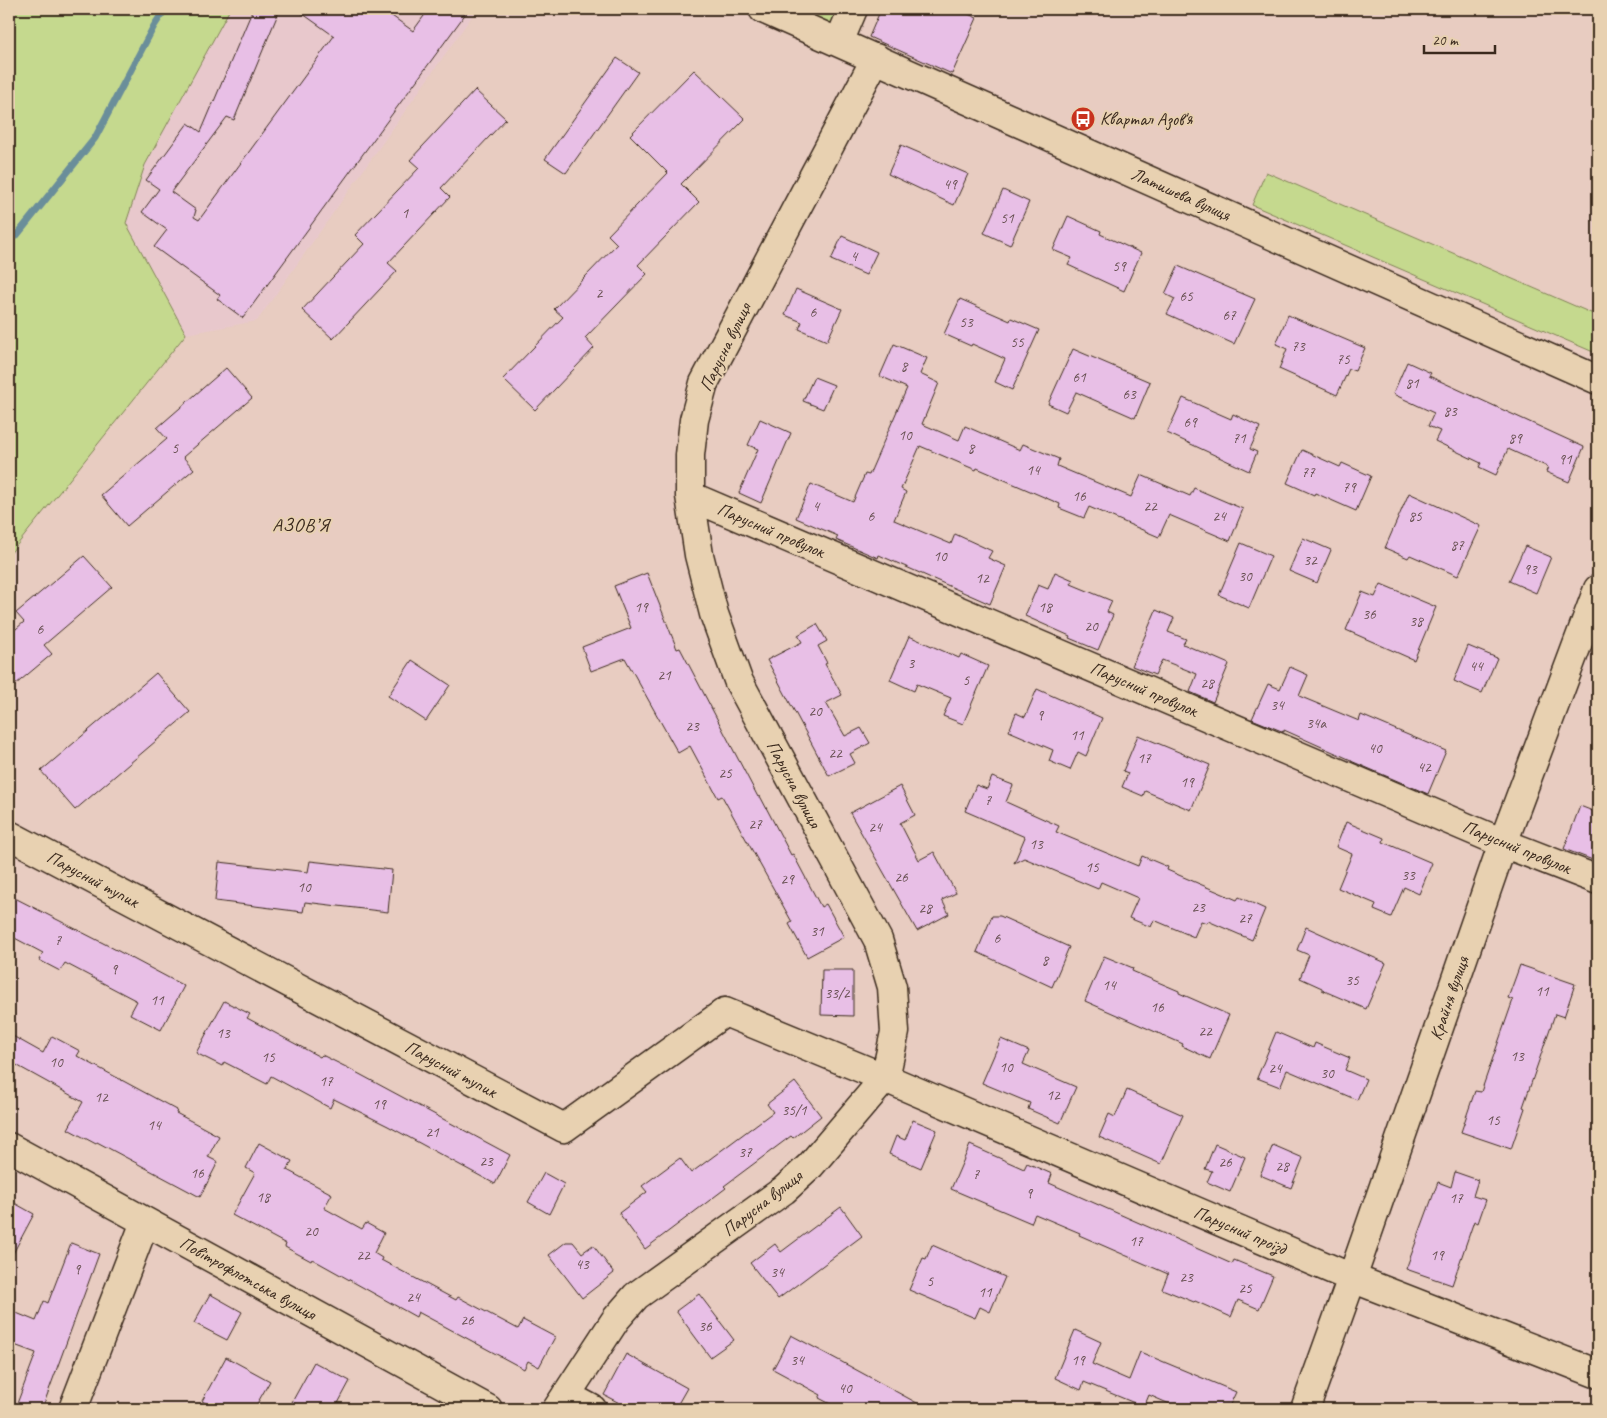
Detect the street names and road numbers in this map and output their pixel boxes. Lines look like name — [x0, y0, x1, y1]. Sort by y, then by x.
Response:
street label: Латишева вулиця — [1128, 162, 1235, 226]
street label: Парусна вулиця — [694, 298, 757, 395]
street label: Парусний провулок — [714, 497, 829, 563]
street label: Парусний провулок — [1087, 656, 1202, 722]
street label: Парусна вулиця — [762, 737, 827, 833]
street label: Парусний провулок — [1460, 815, 1576, 879]
street label: Парусний тупик — [43, 846, 144, 913]
street label: Крайня вулиця — [1424, 952, 1474, 1043]
street label: Парусний тупик — [401, 1036, 502, 1103]
street label: Парусна вулиця — [718, 1164, 808, 1241]
street label: Парусний проїзд — [1190, 1201, 1291, 1261]
street label: Повітрофлотська вулиця — [176, 1231, 322, 1325]

